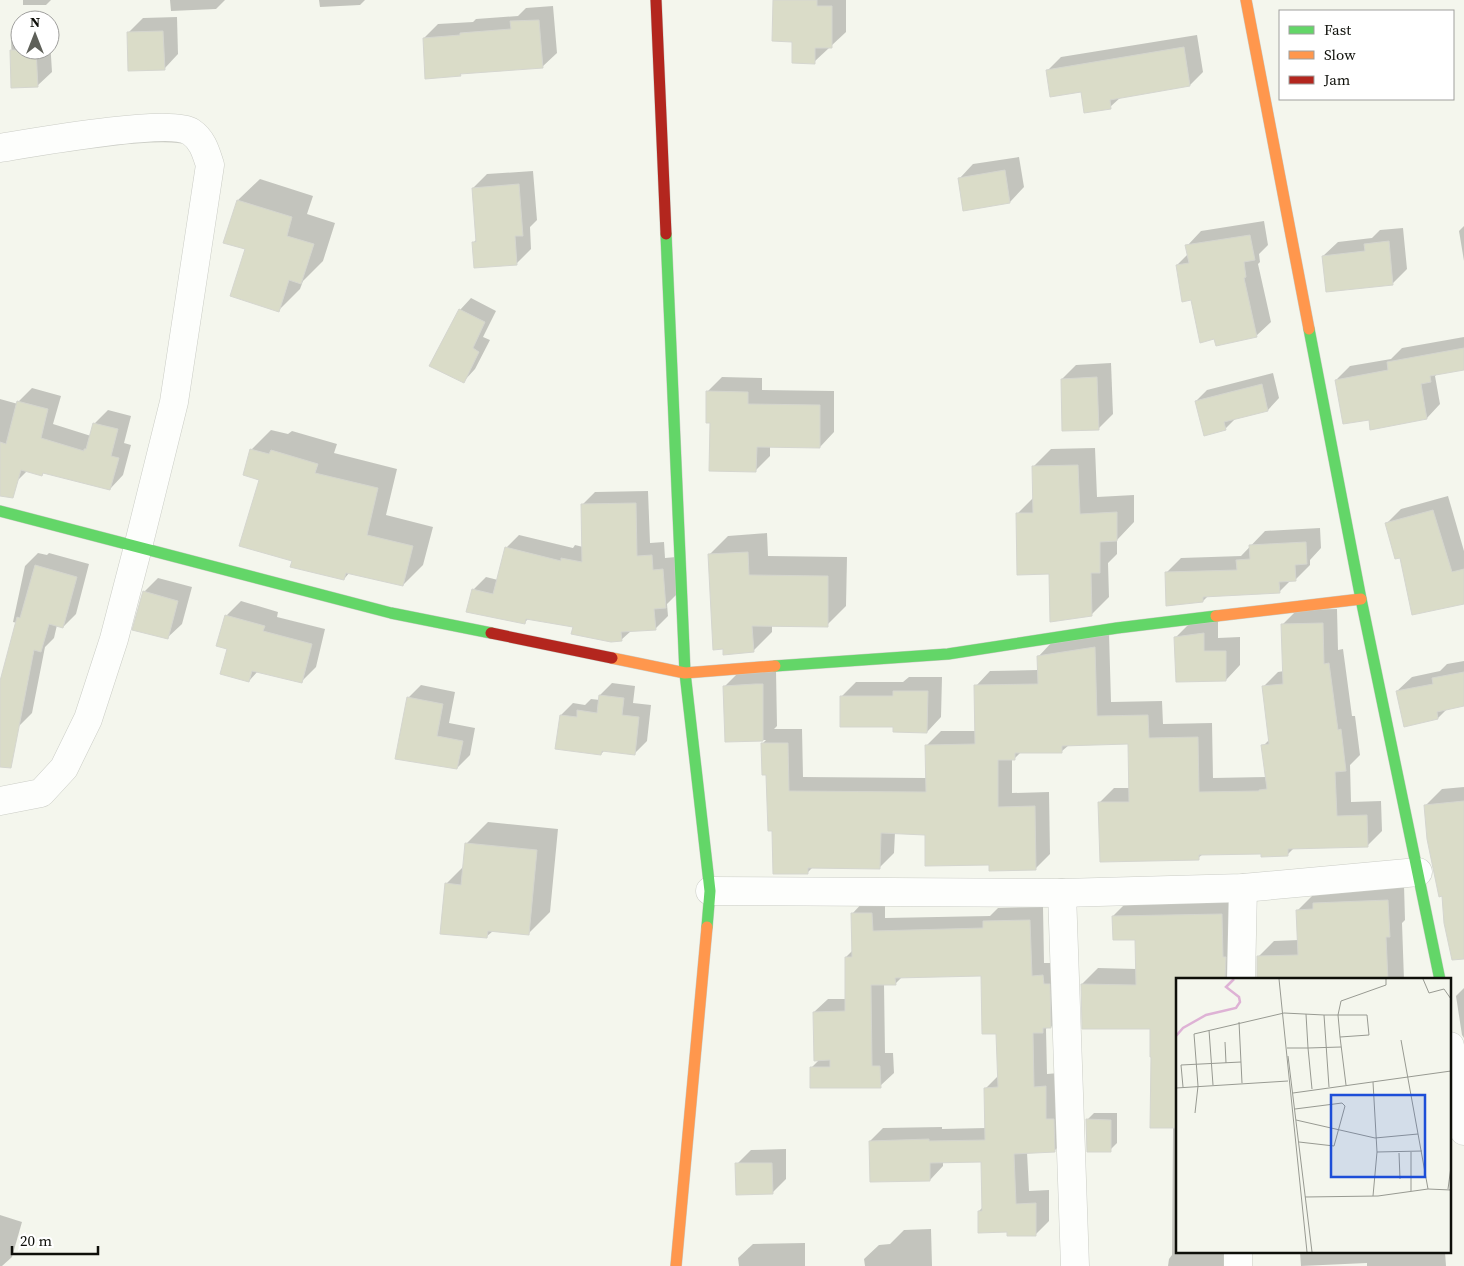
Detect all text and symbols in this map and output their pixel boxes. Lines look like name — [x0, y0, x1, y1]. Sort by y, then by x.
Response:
north arrow — [10, 10, 60, 60]
legend — [1279, 10, 1454, 100]
text: N — [30, 12, 40, 32]
text: Fast — [1324, 19, 1351, 40]
text: Slow — [1324, 44, 1356, 65]
text: Jam — [1323, 69, 1351, 90]
inset map — [1176, 978, 1452, 1254]
scale bar — [12, 1224, 99, 1256]
text: 20 m — [20, 1230, 52, 1251]

